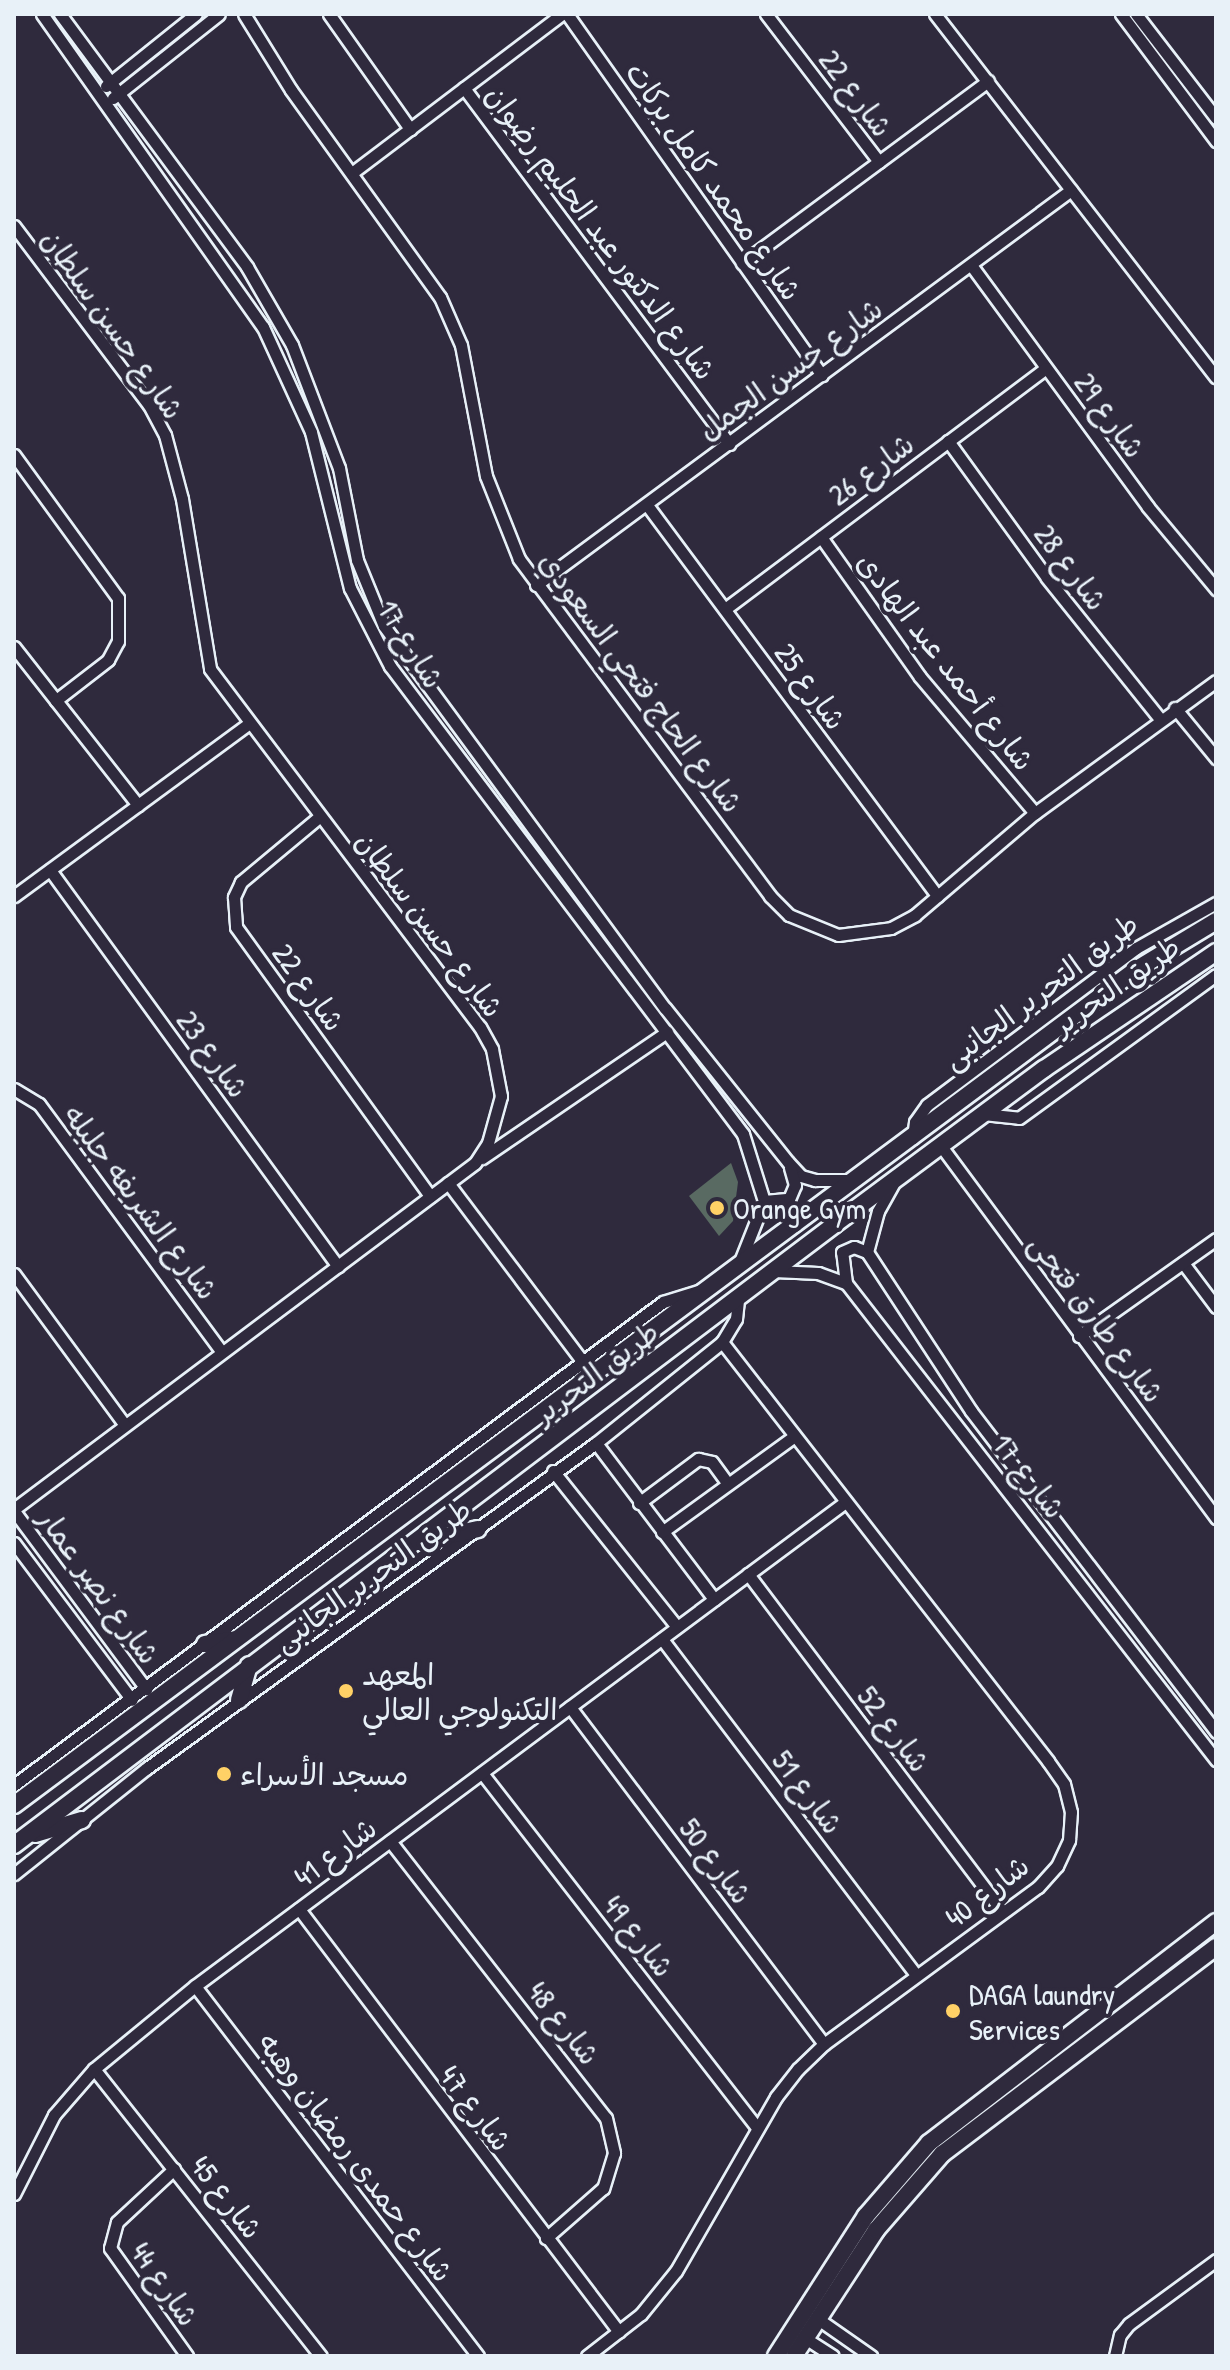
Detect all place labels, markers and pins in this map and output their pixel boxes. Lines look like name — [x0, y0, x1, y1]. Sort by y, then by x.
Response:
place label: Orange Gym — [733, 1190, 866, 1226]
marker: Orange Gym — [708, 1199, 726, 1217]
place label: المعهد التكنولوجي العالي — [362, 1656, 558, 1726]
marker: المعهد التكنولوجي العالي — [337, 1682, 355, 1700]
place label: مسجد الأسراء — [240, 1756, 409, 1792]
marker: مسجد الأسراء — [215, 1765, 233, 1783]
place label: DAGA laundry Services — [969, 1976, 1115, 2046]
marker: DAGA laundry Services — [944, 2002, 962, 2020]

